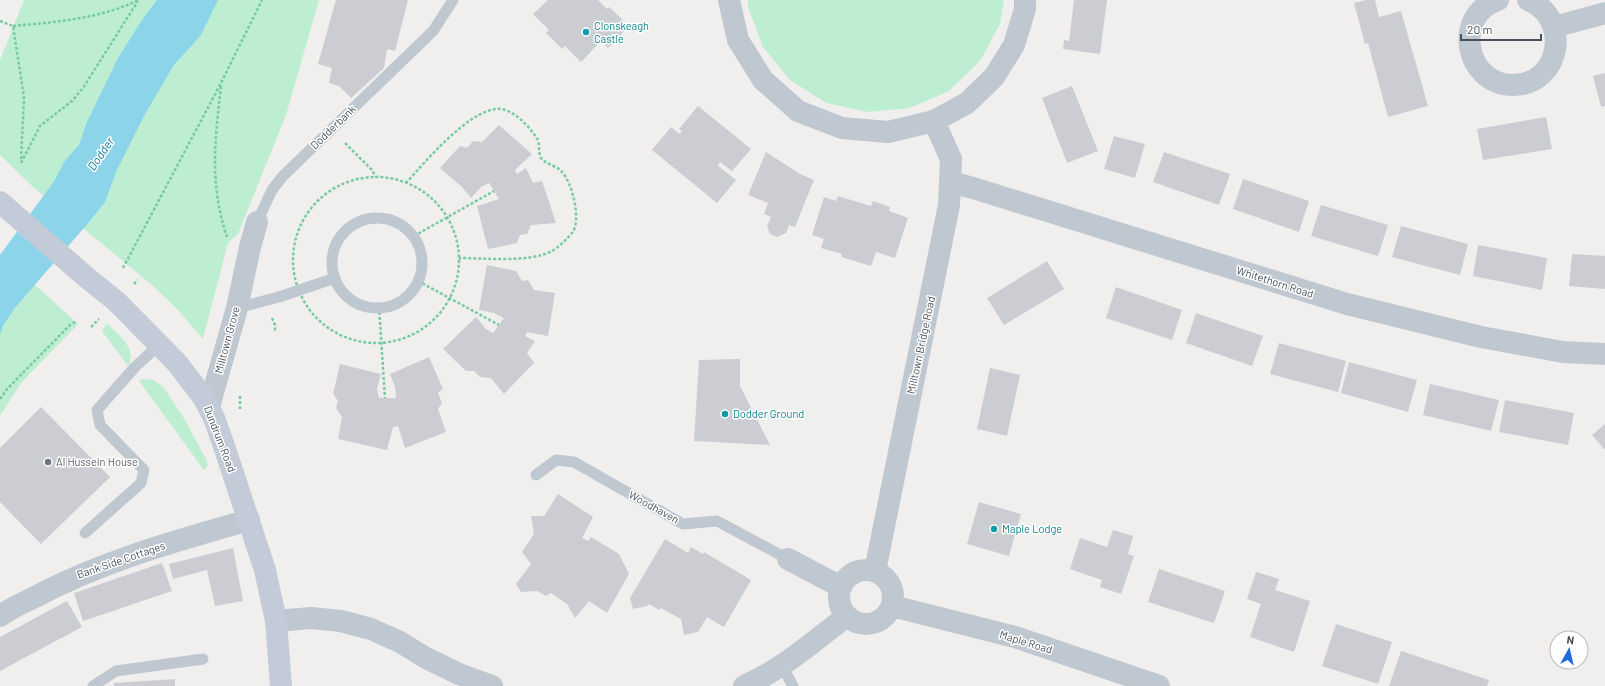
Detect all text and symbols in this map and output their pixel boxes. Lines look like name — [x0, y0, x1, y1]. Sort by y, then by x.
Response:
scale bar — [1461, 16, 1541, 42]
place label: Clonskeagh Castle — [594, 19, 649, 45]
text: 20 m — [1467, 22, 1493, 36]
marker: Clonskeagh Castle — [581, 27, 591, 37]
street label: Dodderbank — [307, 102, 358, 151]
water label: Dodder — [84, 134, 117, 173]
street label: Whitethorn Road — [1235, 263, 1315, 300]
street label: Milltown Bridge Road — [904, 295, 937, 395]
street label: Milltown Grove — [211, 305, 242, 375]
street label: Dundrum Road — [202, 404, 239, 474]
place label: Dodder Ground — [733, 407, 804, 420]
marker: Dodder Ground — [720, 409, 730, 419]
place label: Al Hussein House — [56, 455, 138, 468]
marker: Al Hussein House — [43, 457, 53, 467]
street label: Woodhaven — [627, 487, 682, 526]
place label: Maple Lodge — [1002, 522, 1062, 535]
marker: Maple Lodge — [989, 524, 999, 534]
street label: Bank Side Cottages — [75, 538, 167, 581]
street label: Maple Road — [998, 627, 1054, 656]
north arrow — [1549, 630, 1589, 670]
text: N — [1566, 633, 1575, 647]

